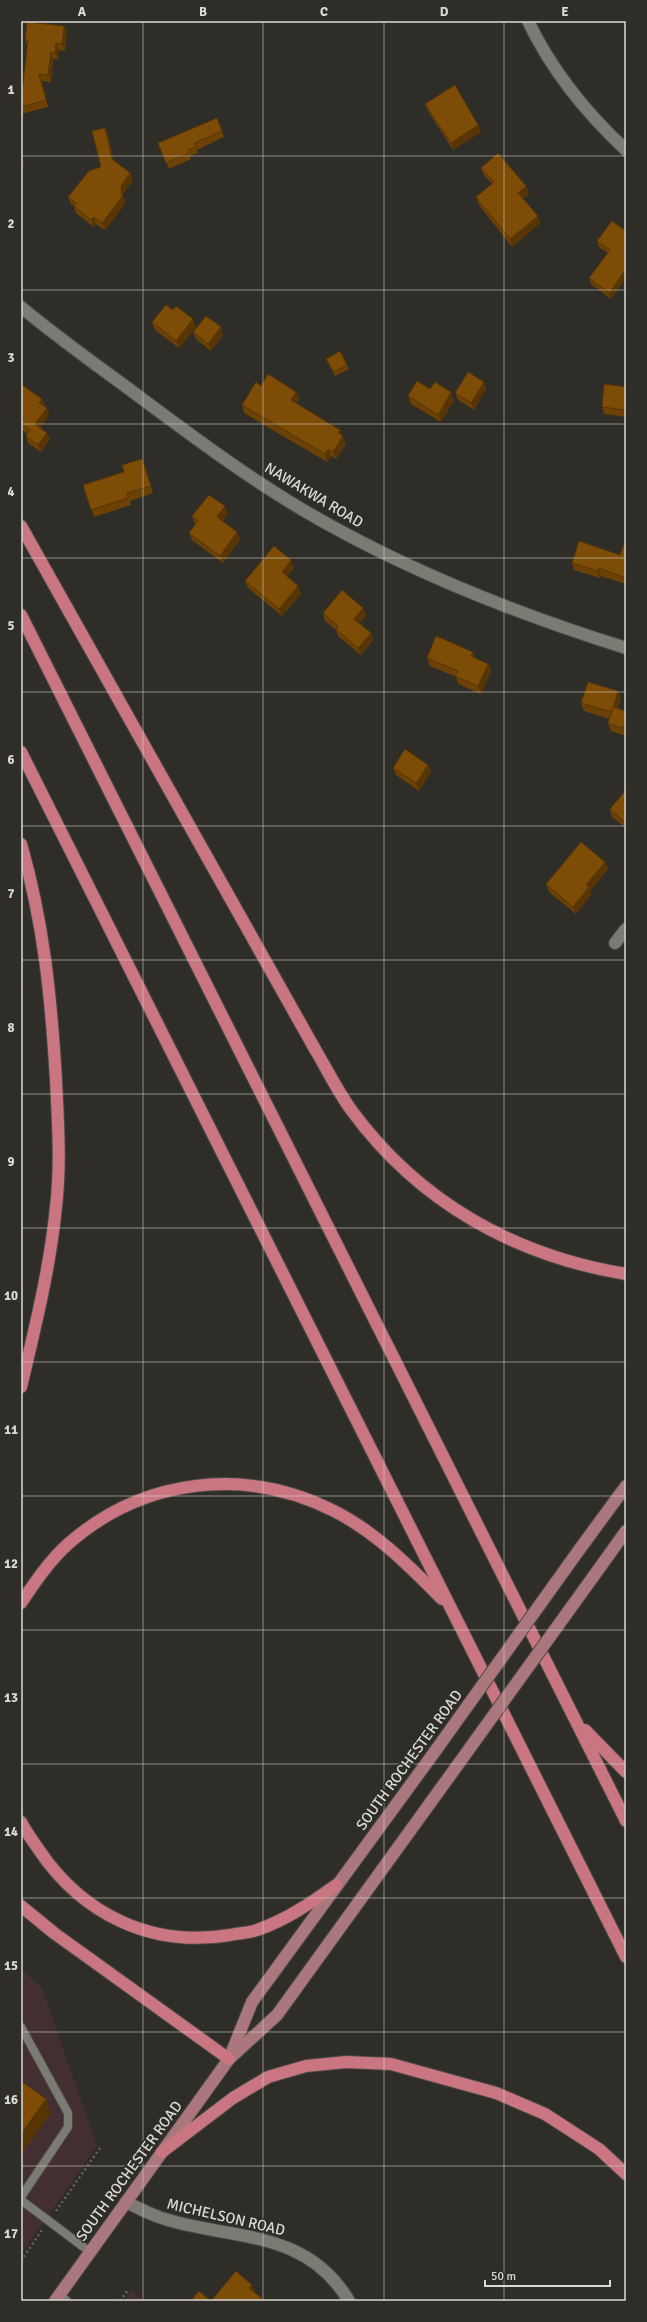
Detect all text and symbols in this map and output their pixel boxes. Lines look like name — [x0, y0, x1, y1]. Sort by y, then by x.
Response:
text: A — [78, 4, 87, 20]
text: B — [199, 4, 207, 20]
text: C — [320, 4, 328, 20]
text: D — [440, 4, 449, 20]
text: E — [561, 4, 569, 20]
text: 1 — [7, 82, 15, 98]
text: 2 — [7, 216, 15, 232]
text: 3 — [7, 350, 15, 366]
street label: NAWAKWA ROAD — [262, 459, 366, 531]
text: 4 — [7, 484, 15, 500]
text: 5 — [7, 618, 15, 634]
text: 6 — [7, 752, 15, 768]
text: 7 — [7, 886, 15, 902]
text: 8 — [7, 1020, 15, 1036]
text: 9 — [7, 1154, 15, 1170]
text: 10 — [4, 1288, 18, 1304]
text: 11 — [4, 1422, 18, 1438]
text: 12 — [4, 1556, 18, 1572]
street label: SOUTH ROCHESTER ROAD — [352, 1686, 466, 1834]
text: 13 — [4, 1690, 18, 1706]
text: 14 — [4, 1824, 18, 1840]
text: 15 — [4, 1958, 18, 1974]
text: 16 — [4, 2092, 18, 2108]
street label: SOUTH ROCHESTER ROAD — [72, 2097, 186, 2245]
street label: MICHELSON ROAD — [165, 2195, 287, 2239]
text: 17 — [4, 2226, 18, 2242]
scale bar — [485, 2262, 610, 2288]
text: 50 m — [491, 2269, 516, 2284]

